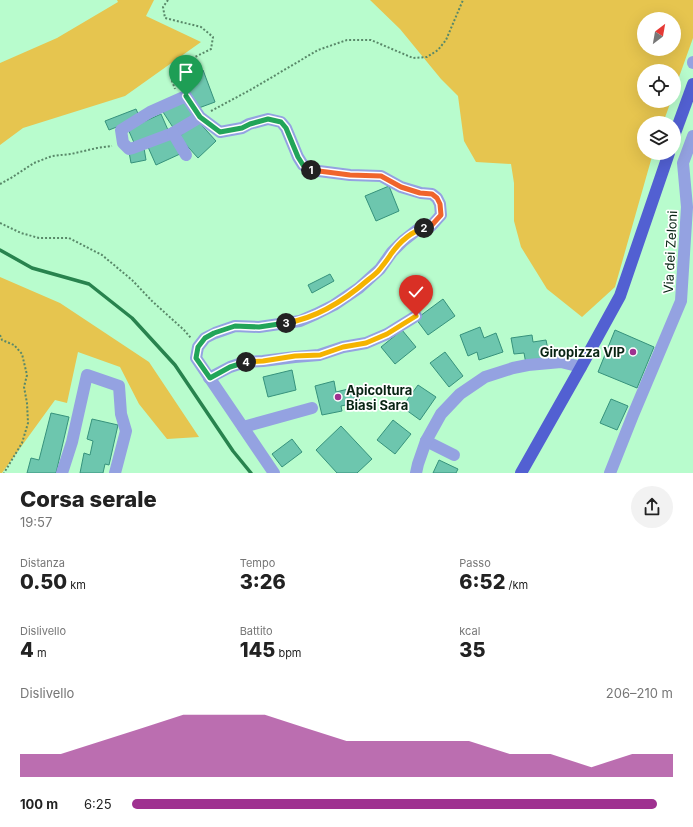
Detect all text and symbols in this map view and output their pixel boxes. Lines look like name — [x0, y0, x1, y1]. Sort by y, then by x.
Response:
north arrow — [637, 12, 681, 56]
map controls — [637, 12, 681, 160]
pin — [169, 55, 203, 96]
icon: arrive — [175, 61, 197, 83]
button: locate — [637, 64, 681, 108]
button: layers — [637, 116, 681, 160]
pin: 1 — [301, 160, 321, 180]
text: 1 — [309, 163, 313, 177]
street label: Via dei Zeloni — [660, 210, 680, 294]
pin: 2 — [414, 218, 434, 238]
text: 2 — [421, 221, 427, 235]
pin — [399, 275, 433, 316]
icon: check — [405, 281, 427, 303]
pin: 3 — [276, 313, 296, 333]
text: 3 — [282, 316, 290, 330]
place label: Giropizza VIP — [540, 344, 625, 360]
marker: Giropizza VIP — [628, 347, 638, 357]
pin: 4 — [236, 352, 256, 372]
text: 4 — [242, 355, 250, 369]
place label: Apicoltura Biasi Sara — [346, 382, 412, 413]
marker: Apicoltura Biasi Sara — [333, 392, 343, 402]
text: Corsa serale — [20, 486, 157, 512]
button: share — [631, 486, 673, 528]
text: 19:57 — [20, 514, 52, 530]
text: Distanza — [20, 556, 65, 570]
text: Tempo — [240, 556, 275, 570]
text: Passo — [459, 556, 491, 570]
text: 0.50 — [20, 570, 67, 594]
text: 3:26 — [240, 570, 286, 594]
text: 6:52 — [459, 570, 505, 594]
text: km — [67, 578, 86, 592]
text: /km — [505, 578, 528, 592]
text: Dislivello — [20, 624, 66, 638]
text: Battito — [240, 624, 273, 638]
text: kcal — [459, 624, 480, 638]
text: 4 — [20, 638, 34, 662]
text: 145 — [240, 638, 275, 662]
text: 35 — [459, 638, 486, 662]
text: m — [34, 646, 47, 660]
text: bpm — [275, 646, 302, 660]
text: Dislivello — [20, 685, 74, 701]
text: 206–210 m — [606, 685, 673, 701]
text: 100 m — [20, 796, 58, 812]
text: 6:25 — [84, 796, 112, 812]

